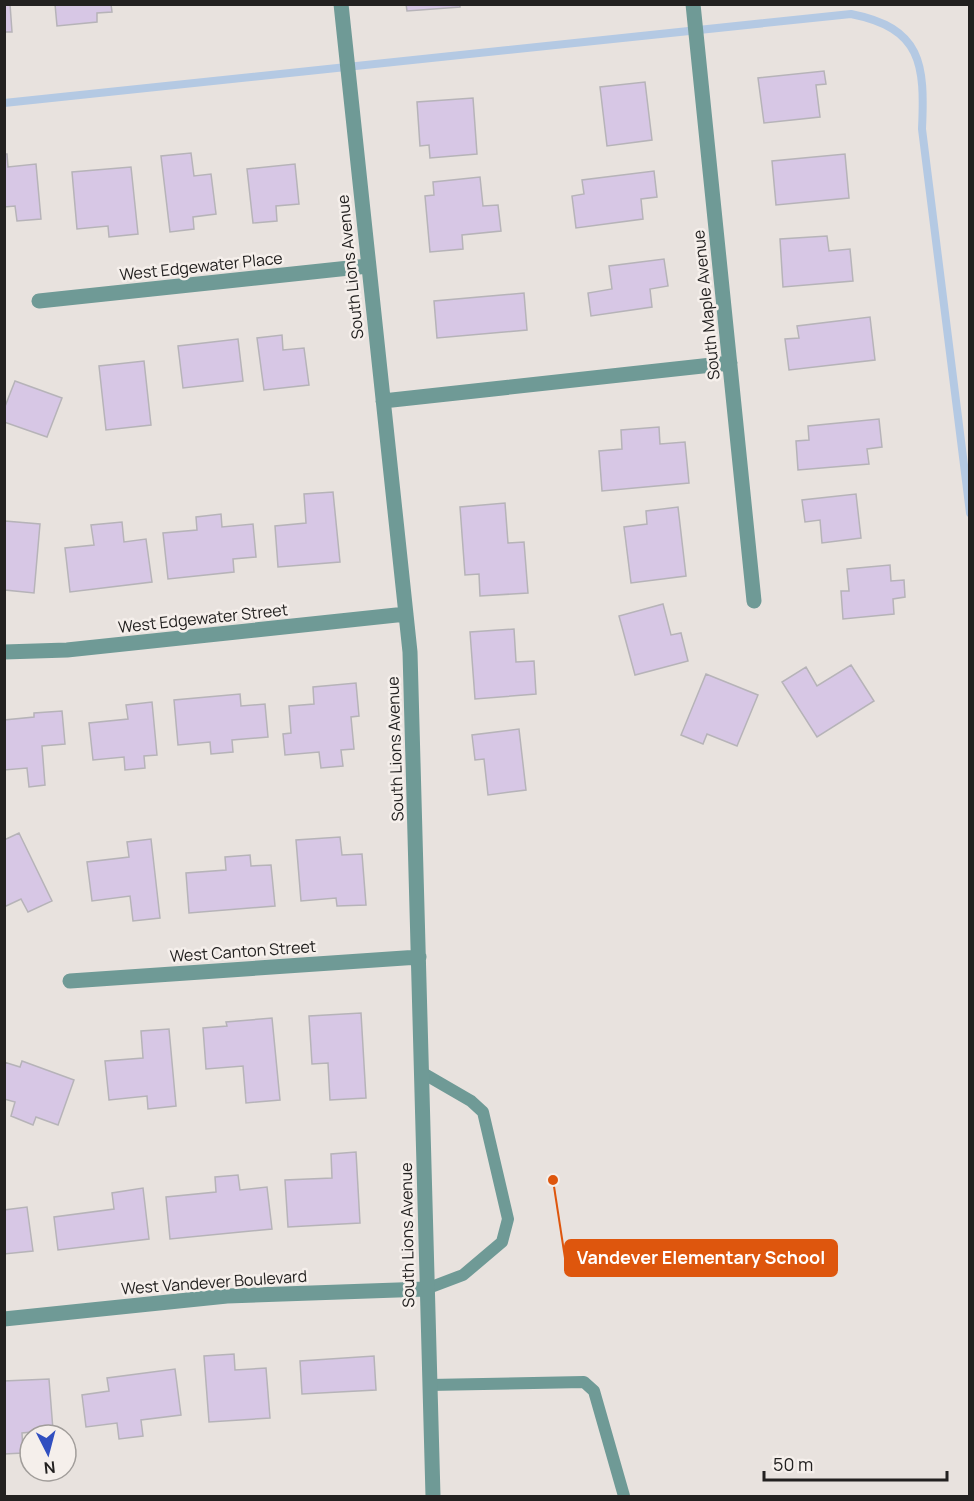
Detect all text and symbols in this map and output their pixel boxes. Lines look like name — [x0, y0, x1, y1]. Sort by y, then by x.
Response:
street label: South Lions Avenue — [331, 194, 369, 340]
street label: South Maple Avenue — [687, 229, 725, 381]
street label: West Edgewater Place — [118, 246, 284, 286]
street label: West Edgewater Street — [117, 598, 289, 638]
street label: South Lions Avenue — [381, 676, 409, 822]
street label: West Canton Street — [169, 935, 317, 967]
street label: South Lions Avenue — [395, 1162, 419, 1308]
callout: Vandever Elementary School — [565, 1240, 837, 1276]
text: Vandever Elementary School — [577, 1245, 825, 1269]
street label: West Vandever Boulevard — [120, 1265, 308, 1299]
north arrow — [18, 1423, 78, 1483]
scale bar — [764, 1444, 947, 1482]
text: 50 m — [773, 1452, 813, 1476]
text: N — [43, 1456, 56, 1479]

